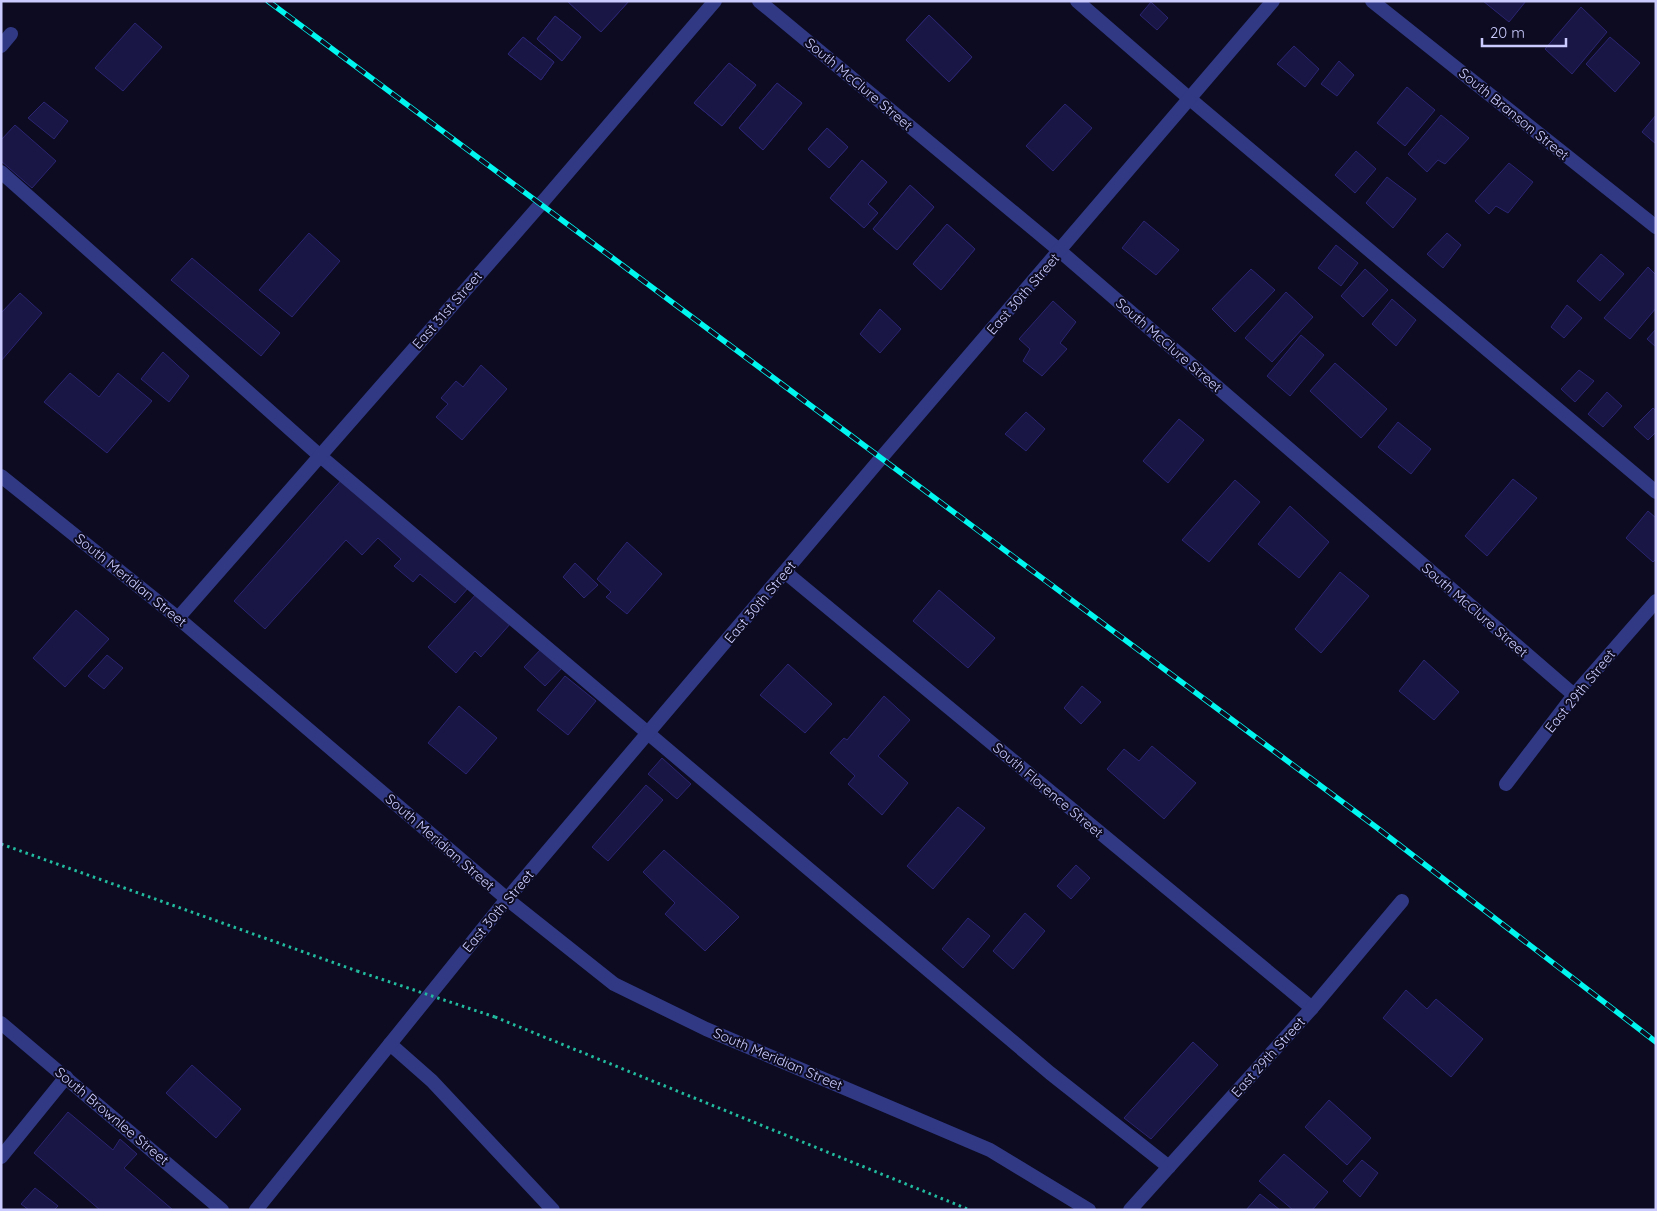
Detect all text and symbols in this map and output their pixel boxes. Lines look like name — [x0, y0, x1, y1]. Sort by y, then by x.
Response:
scale bar — [1482, 15, 1566, 47]
text: 20 m — [1490, 23, 1525, 42]
street label: South McClure Street — [802, 34, 917, 134]
street label: South Branson Street — [1455, 64, 1573, 164]
street label: East 30th Street — [983, 249, 1063, 338]
street label: East 31st Street — [408, 267, 486, 353]
street label: South McClure Street — [1112, 294, 1226, 396]
street label: South Meridian Street — [71, 529, 191, 631]
street label: East 30th Street — [720, 557, 800, 647]
street label: South McClure Street — [1418, 559, 1532, 661]
street label: East 29th Street — [1541, 646, 1619, 736]
street label: South Florence Street — [989, 739, 1107, 842]
street label: South Meridian Street — [382, 790, 498, 894]
street label: East 30th Street — [458, 866, 538, 956]
street label: East 29th Street — [1227, 1013, 1309, 1101]
street label: South Meridian Street — [711, 1024, 846, 1095]
street label: South Brownlee Street — [51, 1063, 173, 1169]

